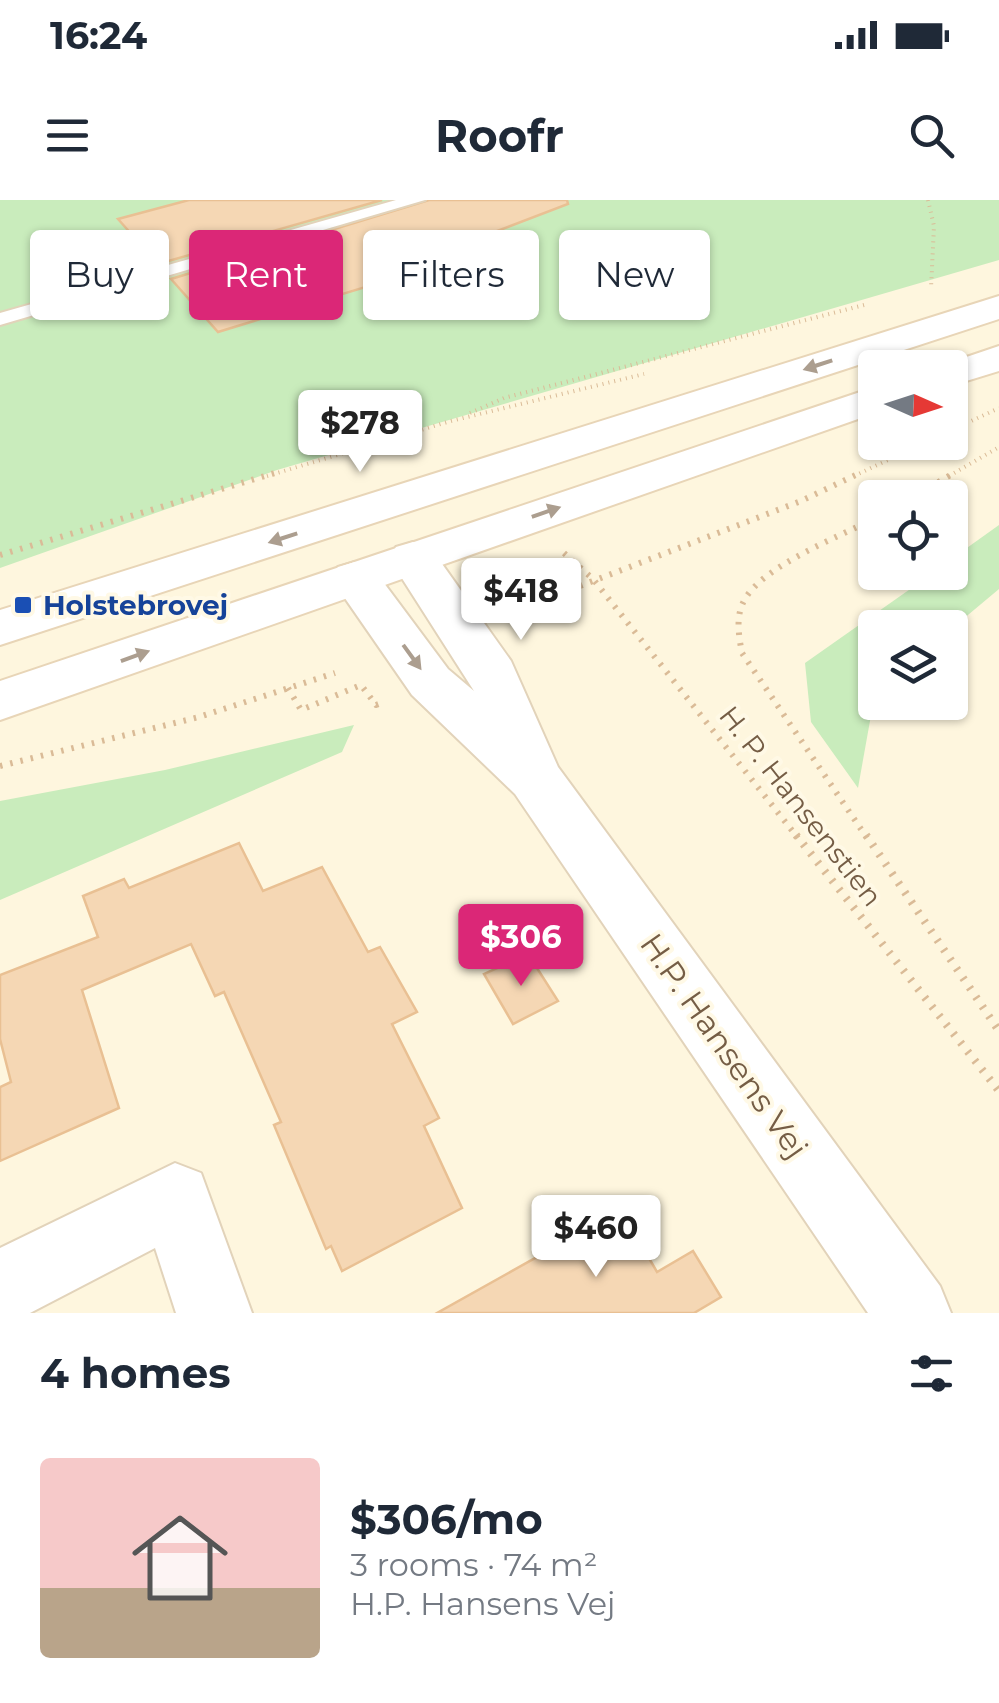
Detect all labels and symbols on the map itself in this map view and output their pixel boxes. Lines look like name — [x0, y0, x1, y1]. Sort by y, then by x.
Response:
north arrow — [858, 350, 968, 460]
one-way arrow — [802, 359, 832, 374]
pin: $278 — [301, 390, 419, 475]
one-way arrow — [532, 504, 562, 519]
one-way arrow — [267, 532, 297, 547]
pin: $418 — [462, 558, 580, 643]
place label: Holstebrovej — [43, 588, 228, 622]
marker: Holstebrovej — [12, 594, 34, 616]
one-way arrow — [402, 644, 421, 670]
one-way arrow — [120, 648, 150, 663]
street label: H. P. Hansenstien — [712, 699, 890, 913]
pin: $306 — [462, 904, 580, 989]
street label: H.P. Hansens Vej — [632, 926, 817, 1166]
pin: $460 — [537, 1195, 655, 1280]

